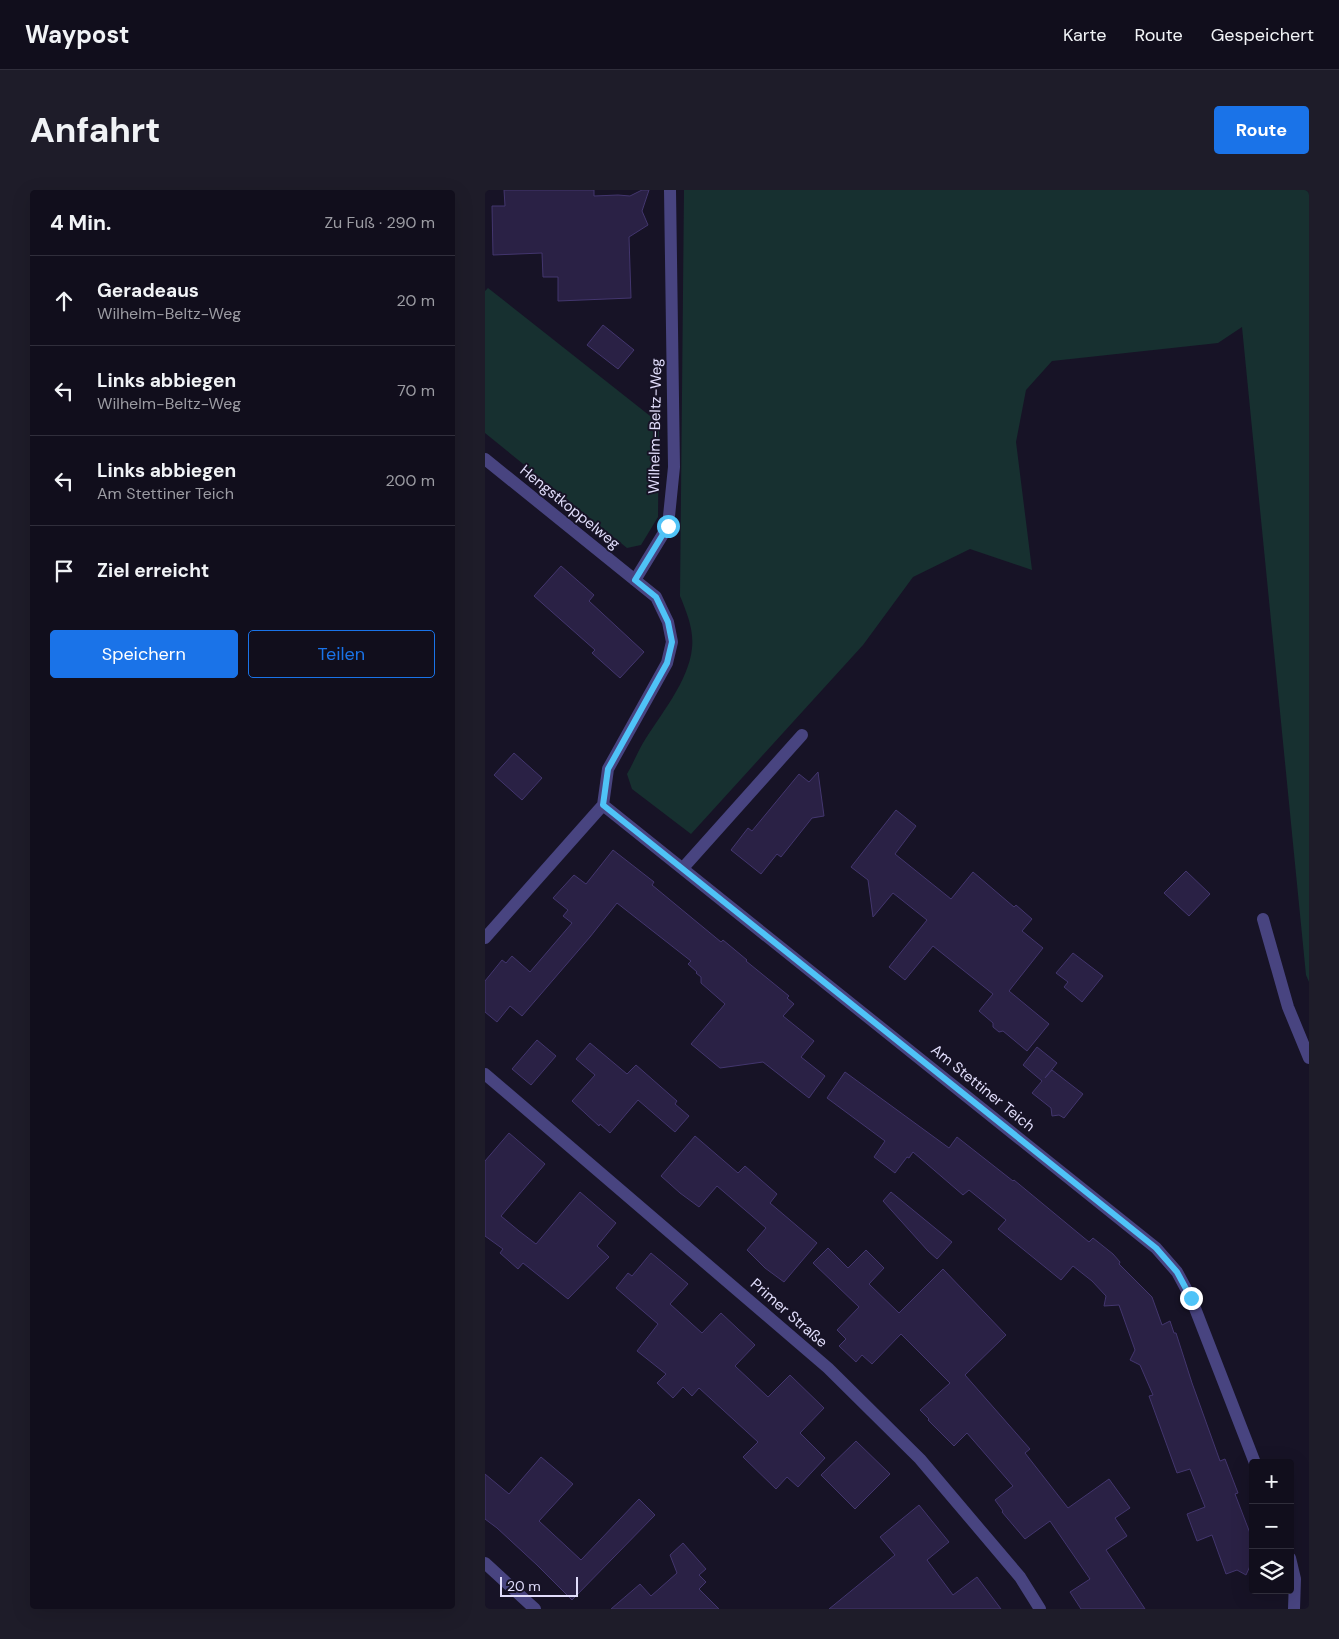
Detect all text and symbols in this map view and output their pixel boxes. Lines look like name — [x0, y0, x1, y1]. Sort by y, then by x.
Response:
text: Waypost — [25, 19, 129, 50]
text: Karte — [1063, 23, 1107, 47]
text: Route — [1135, 23, 1183, 47]
text: Gespeichert — [1211, 23, 1314, 47]
button: Route — [1214, 106, 1309, 154]
text: Anfahrt — [30, 107, 160, 153]
text: 4 Min. — [50, 209, 111, 237]
text: Zu Fuß · 290 m — [324, 212, 435, 233]
text: Geradeaus — [97, 278, 199, 303]
icon: ahead — [50, 287, 78, 315]
text: 20 m — [396, 290, 435, 311]
text: Wilhelm-Beltz-Weg — [97, 303, 241, 324]
street label: Wilhelm-Beltz-Weg — [644, 358, 666, 494]
text: Links abbiegen — [97, 368, 236, 393]
icon: left — [50, 377, 78, 405]
text: 70 m — [397, 380, 435, 401]
text: Wilhelm-Beltz-Weg — [97, 393, 241, 414]
text: Links abbiegen — [97, 458, 236, 483]
street label: Hengstkoppelweg — [516, 460, 624, 554]
icon: left — [50, 467, 78, 495]
text: 200 m — [386, 470, 435, 491]
text: Am Stettiner Teich — [97, 483, 234, 504]
route start — [657, 515, 680, 538]
icon: arrive — [50, 557, 78, 585]
text: Ziel erreicht — [97, 558, 209, 583]
button: Speichern — [50, 630, 238, 678]
button: Teilen — [248, 630, 435, 678]
street label: Am Stettiner Teich — [927, 1040, 1039, 1136]
street label: Primer Straße — [746, 1274, 832, 1352]
route end — [1180, 1287, 1203, 1310]
map controls — [1249, 1459, 1294, 1594]
button: + — [1249, 1459, 1294, 1504]
button: − — [1249, 1504, 1294, 1549]
button: layers — [1249, 1549, 1294, 1594]
scale bar — [500, 1574, 577, 1597]
text: 20 m — [507, 1577, 541, 1595]

